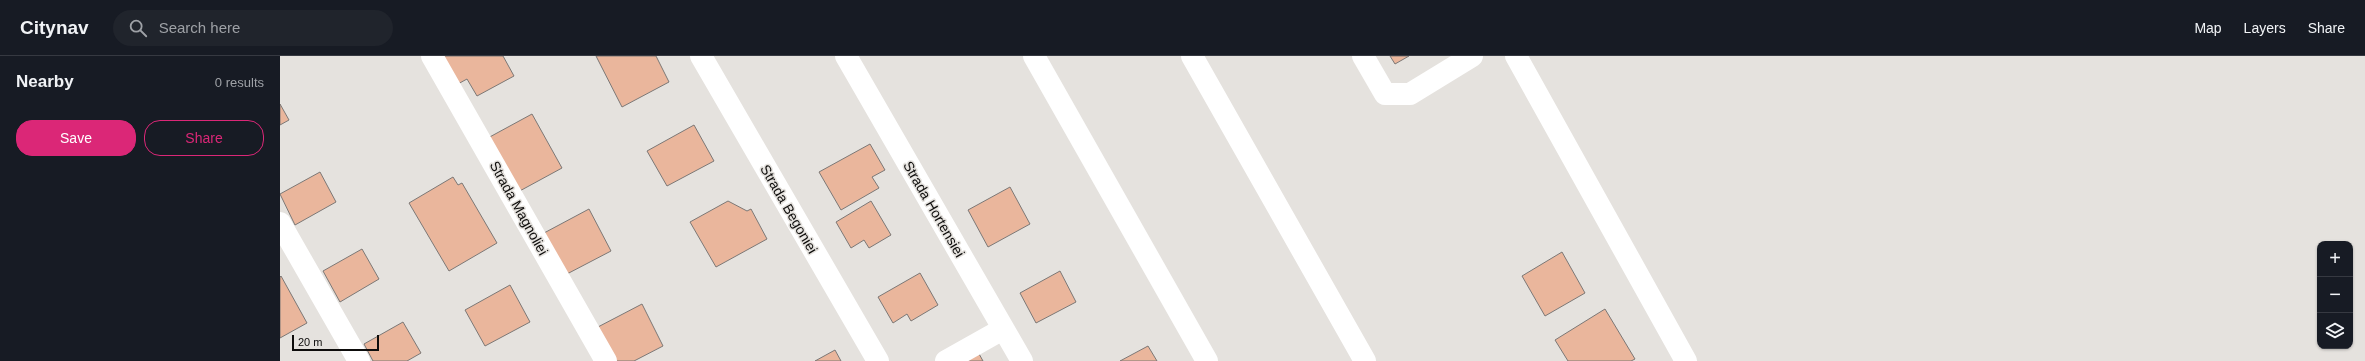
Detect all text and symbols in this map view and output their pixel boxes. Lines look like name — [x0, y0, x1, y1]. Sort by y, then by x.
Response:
search box — [113, 10, 393, 46]
text: Citynav — [20, 17, 89, 38]
icon: search — [127, 17, 149, 39]
text: Search here — [159, 19, 240, 36]
text: Map — [2194, 20, 2222, 36]
text: Layers — [2244, 20, 2286, 36]
text: Share — [2308, 20, 2345, 36]
text: Nearby — [16, 72, 74, 91]
text: 0 results — [215, 75, 264, 90]
button: Save — [16, 120, 136, 156]
button: Share — [144, 120, 264, 156]
street label: Strada Magnoliei — [487, 158, 551, 258]
street label: Strada Hortensiei — [900, 158, 968, 260]
street label: Strada Begoniei — [757, 162, 821, 256]
map controls — [2317, 241, 2353, 349]
button: + — [2317, 241, 2353, 277]
button: − — [2317, 277, 2353, 313]
button: layers — [2317, 313, 2353, 349]
scale bar — [292, 333, 379, 352]
text: 20 m — [298, 336, 322, 348]

